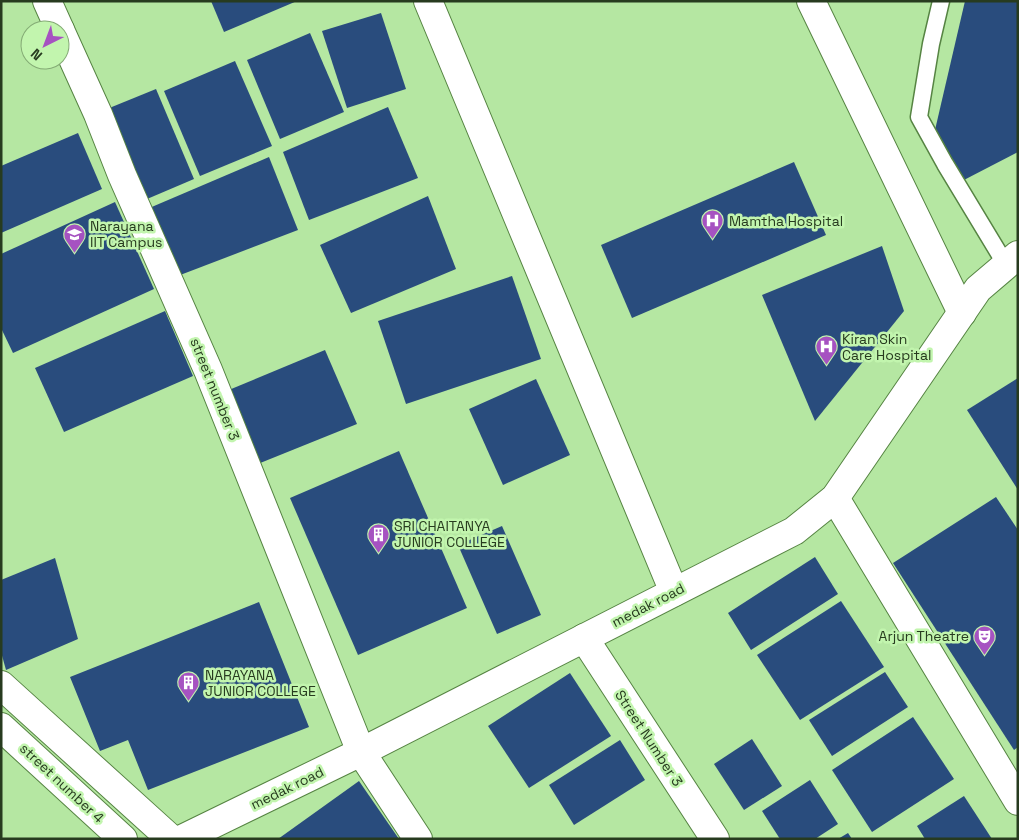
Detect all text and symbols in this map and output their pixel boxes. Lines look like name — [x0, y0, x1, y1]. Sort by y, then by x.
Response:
north arrow — [20, 20, 70, 70]
text: N — [27, 45, 46, 64]
hospital icon: Mamtha Hospital — [701, 209, 725, 240]
place label: Mamtha Hospital — [729, 212, 843, 230]
place label: Narayana IIT Campus — [90, 217, 162, 251]
school or university icon: Narayana IIT Campus — [62, 222, 86, 253]
place label: Kiran Skin Care Hospital — [842, 330, 932, 364]
street label: street number 3 — [186, 335, 244, 443]
hospital icon: Kiran Skin Care Hospital — [814, 335, 838, 366]
place label: SRI CHAITANYA JUNIOR COLLEGE — [394, 517, 505, 551]
building icon: SRI CHAITANYA JUNIOR COLLEGE — [366, 522, 390, 553]
street label: medak road — [609, 579, 687, 631]
theatre icon: Arjun Theatre — [973, 624, 997, 655]
place label: Arjun Theatre — [879, 627, 969, 645]
place label: NARAYANA JUNIOR COLLEGE — [205, 666, 316, 700]
building icon: NARAYANA JUNIOR COLLEGE — [177, 671, 201, 702]
street label: Street Number 3 — [611, 687, 687, 789]
street label: street number 4 — [16, 739, 108, 827]
street label: medak road — [248, 763, 326, 813]

